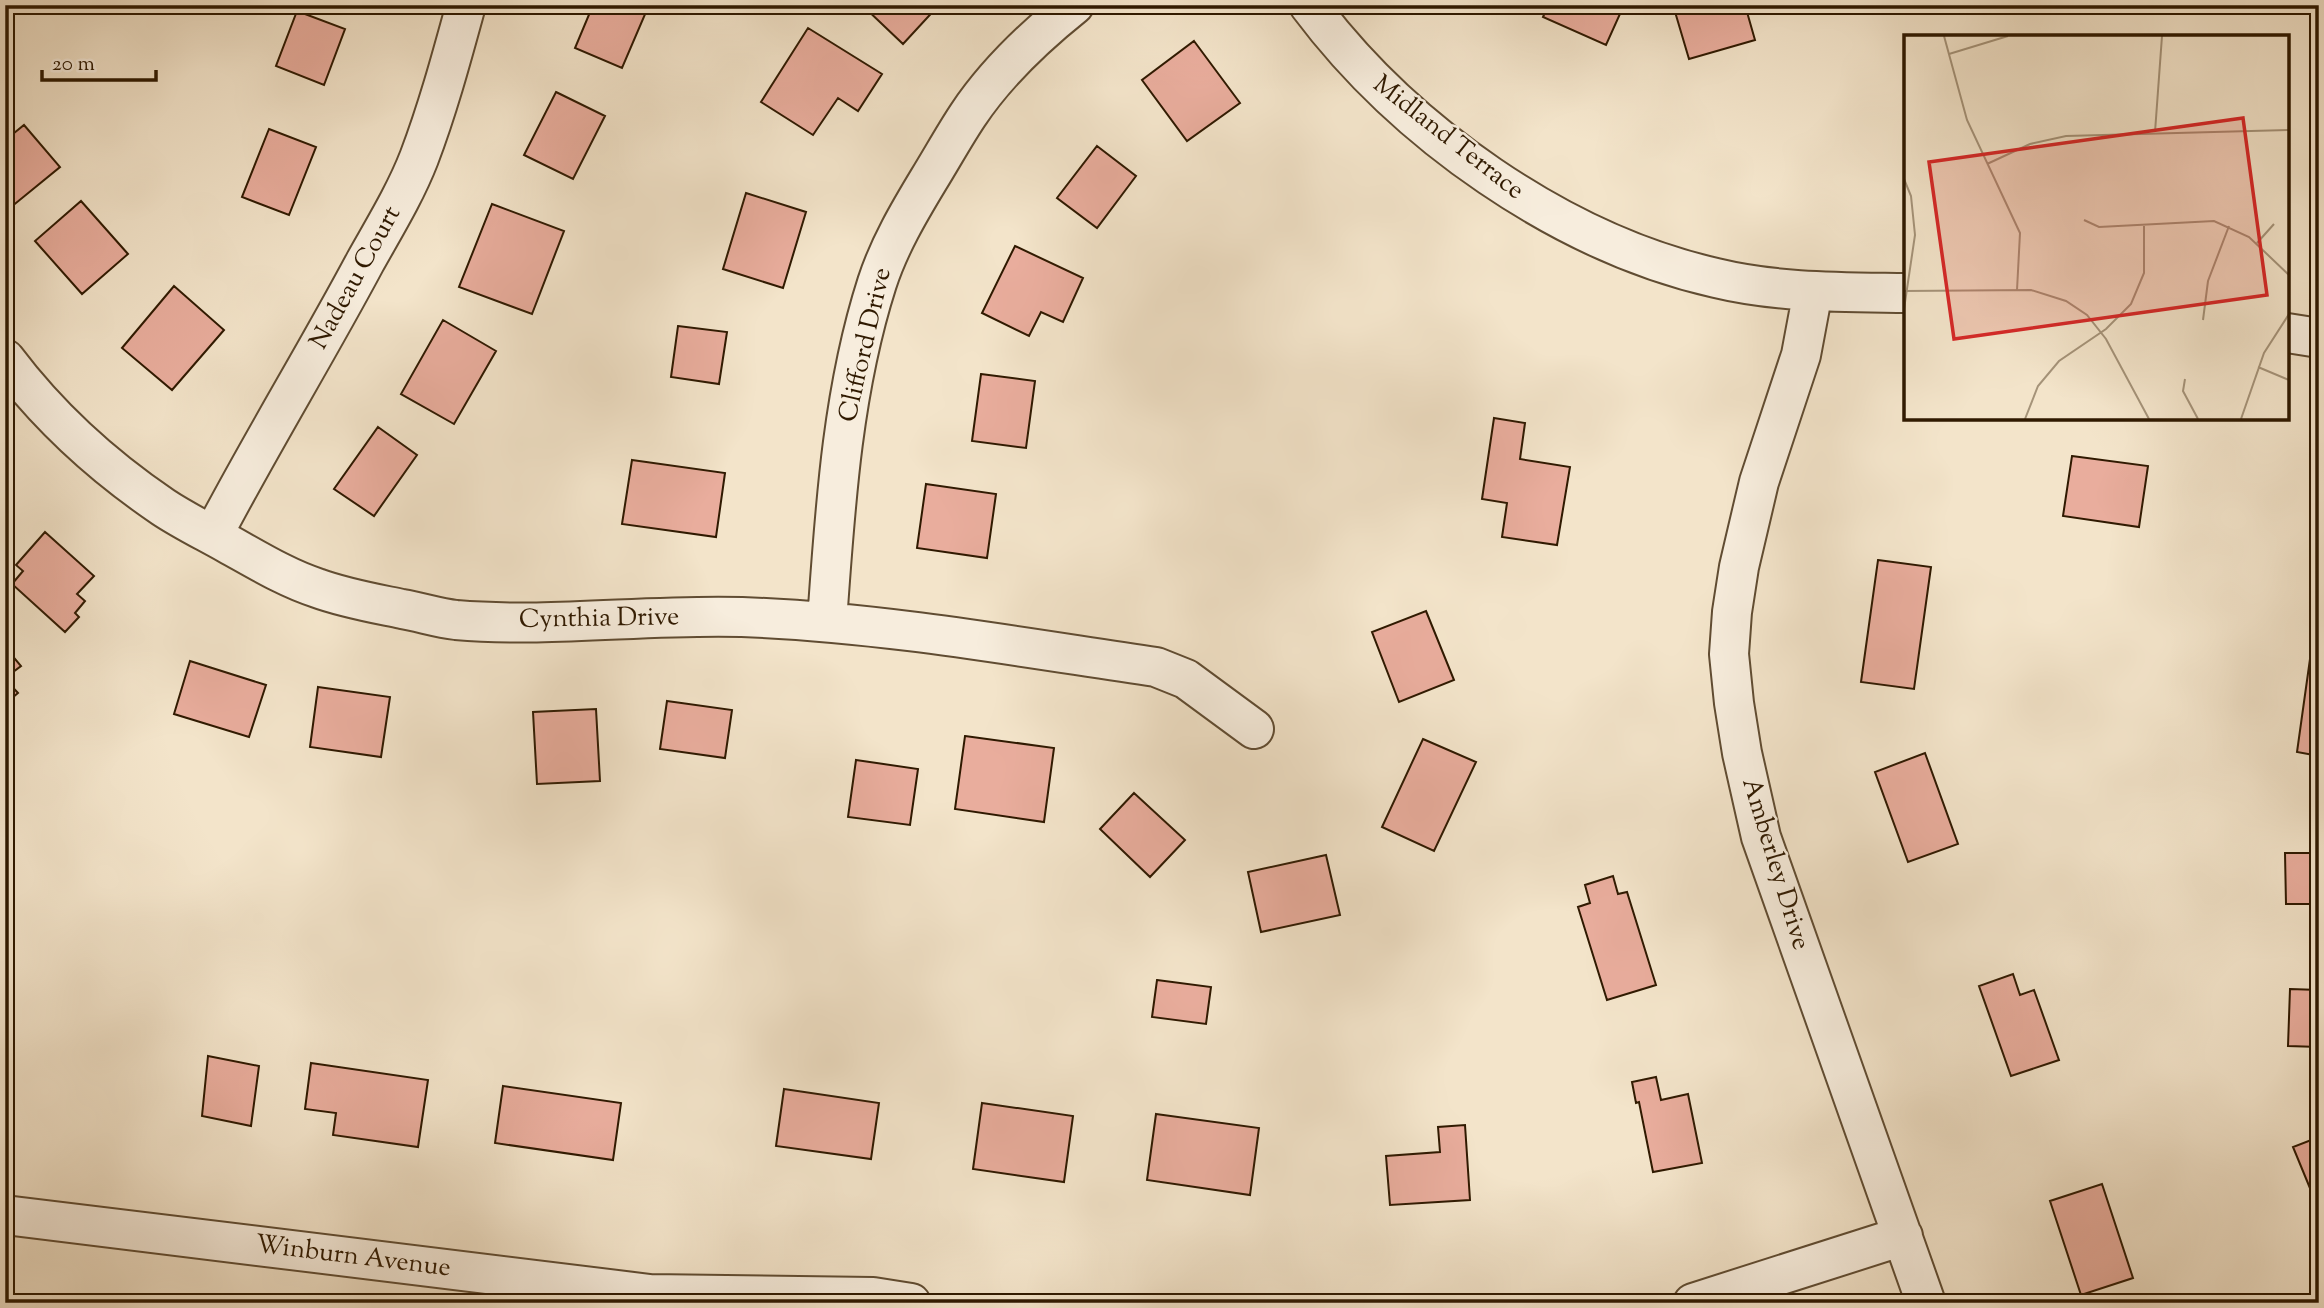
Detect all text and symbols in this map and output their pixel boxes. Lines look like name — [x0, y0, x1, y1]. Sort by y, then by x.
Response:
inset map — [1904, 35, 2289, 420]
scale bar — [42, 38, 156, 82]
text: 20 m — [52, 50, 95, 80]
street label: Midland Terrace — [1364, 67, 1532, 209]
street label: Nadeau Court — [301, 199, 411, 357]
street label: Clifford Drive — [830, 264, 902, 426]
street label: Cynthia Drive — [519, 599, 679, 639]
street label: Amberley Drive — [1731, 773, 1819, 955]
street label: Winburn Avenue — [253, 1227, 453, 1287]

